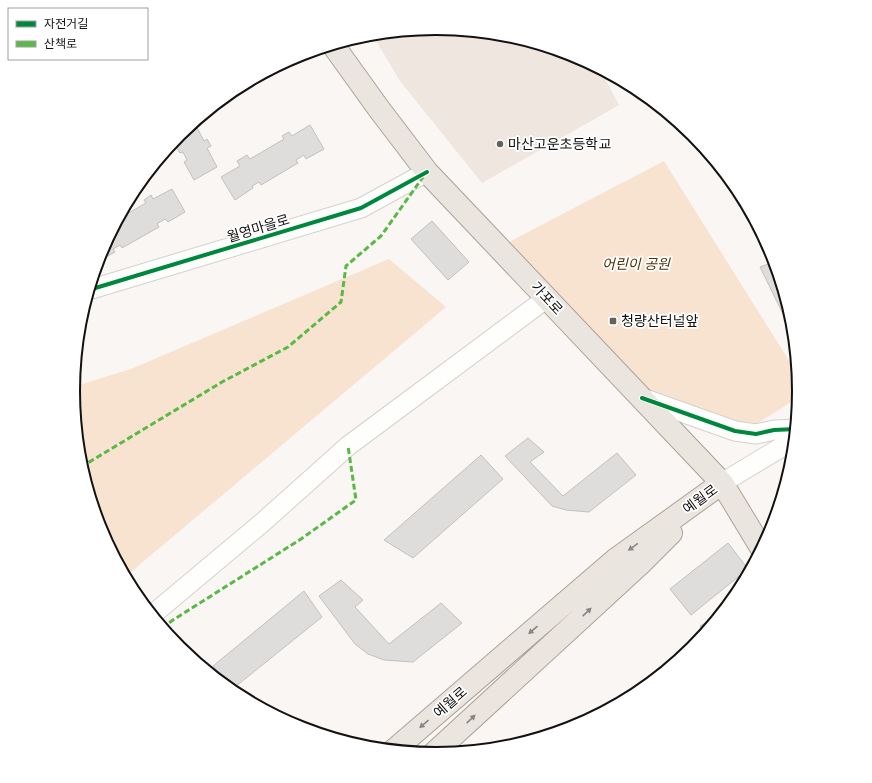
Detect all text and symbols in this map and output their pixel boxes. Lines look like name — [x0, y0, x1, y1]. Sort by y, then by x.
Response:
legend — [8, 8, 148, 60]
text: 자전거길 — [44, 15, 88, 31]
text: 산책로 — [44, 35, 77, 51]
place label: 마산고운초등학교 — [508, 134, 611, 153]
marker: 마산고운초등학교 — [495, 139, 505, 149]
street label: 월영마을로 — [224, 209, 292, 246]
park label: 어린이 공원 — [602, 254, 671, 273]
street label: 가포로 — [527, 277, 568, 318]
place label: 청량산터널앞 — [621, 311, 698, 330]
marker: 청량산터널앞 — [608, 316, 618, 326]
street label: 예월로 — [678, 479, 721, 518]
one-way arrow — [628, 543, 638, 551]
one-way arrow — [582, 607, 592, 617]
one-way arrow — [528, 626, 539, 635]
street label: 예월로 — [429, 682, 471, 721]
one-way arrow — [465, 714, 476, 723]
one-way arrow — [419, 719, 429, 728]

